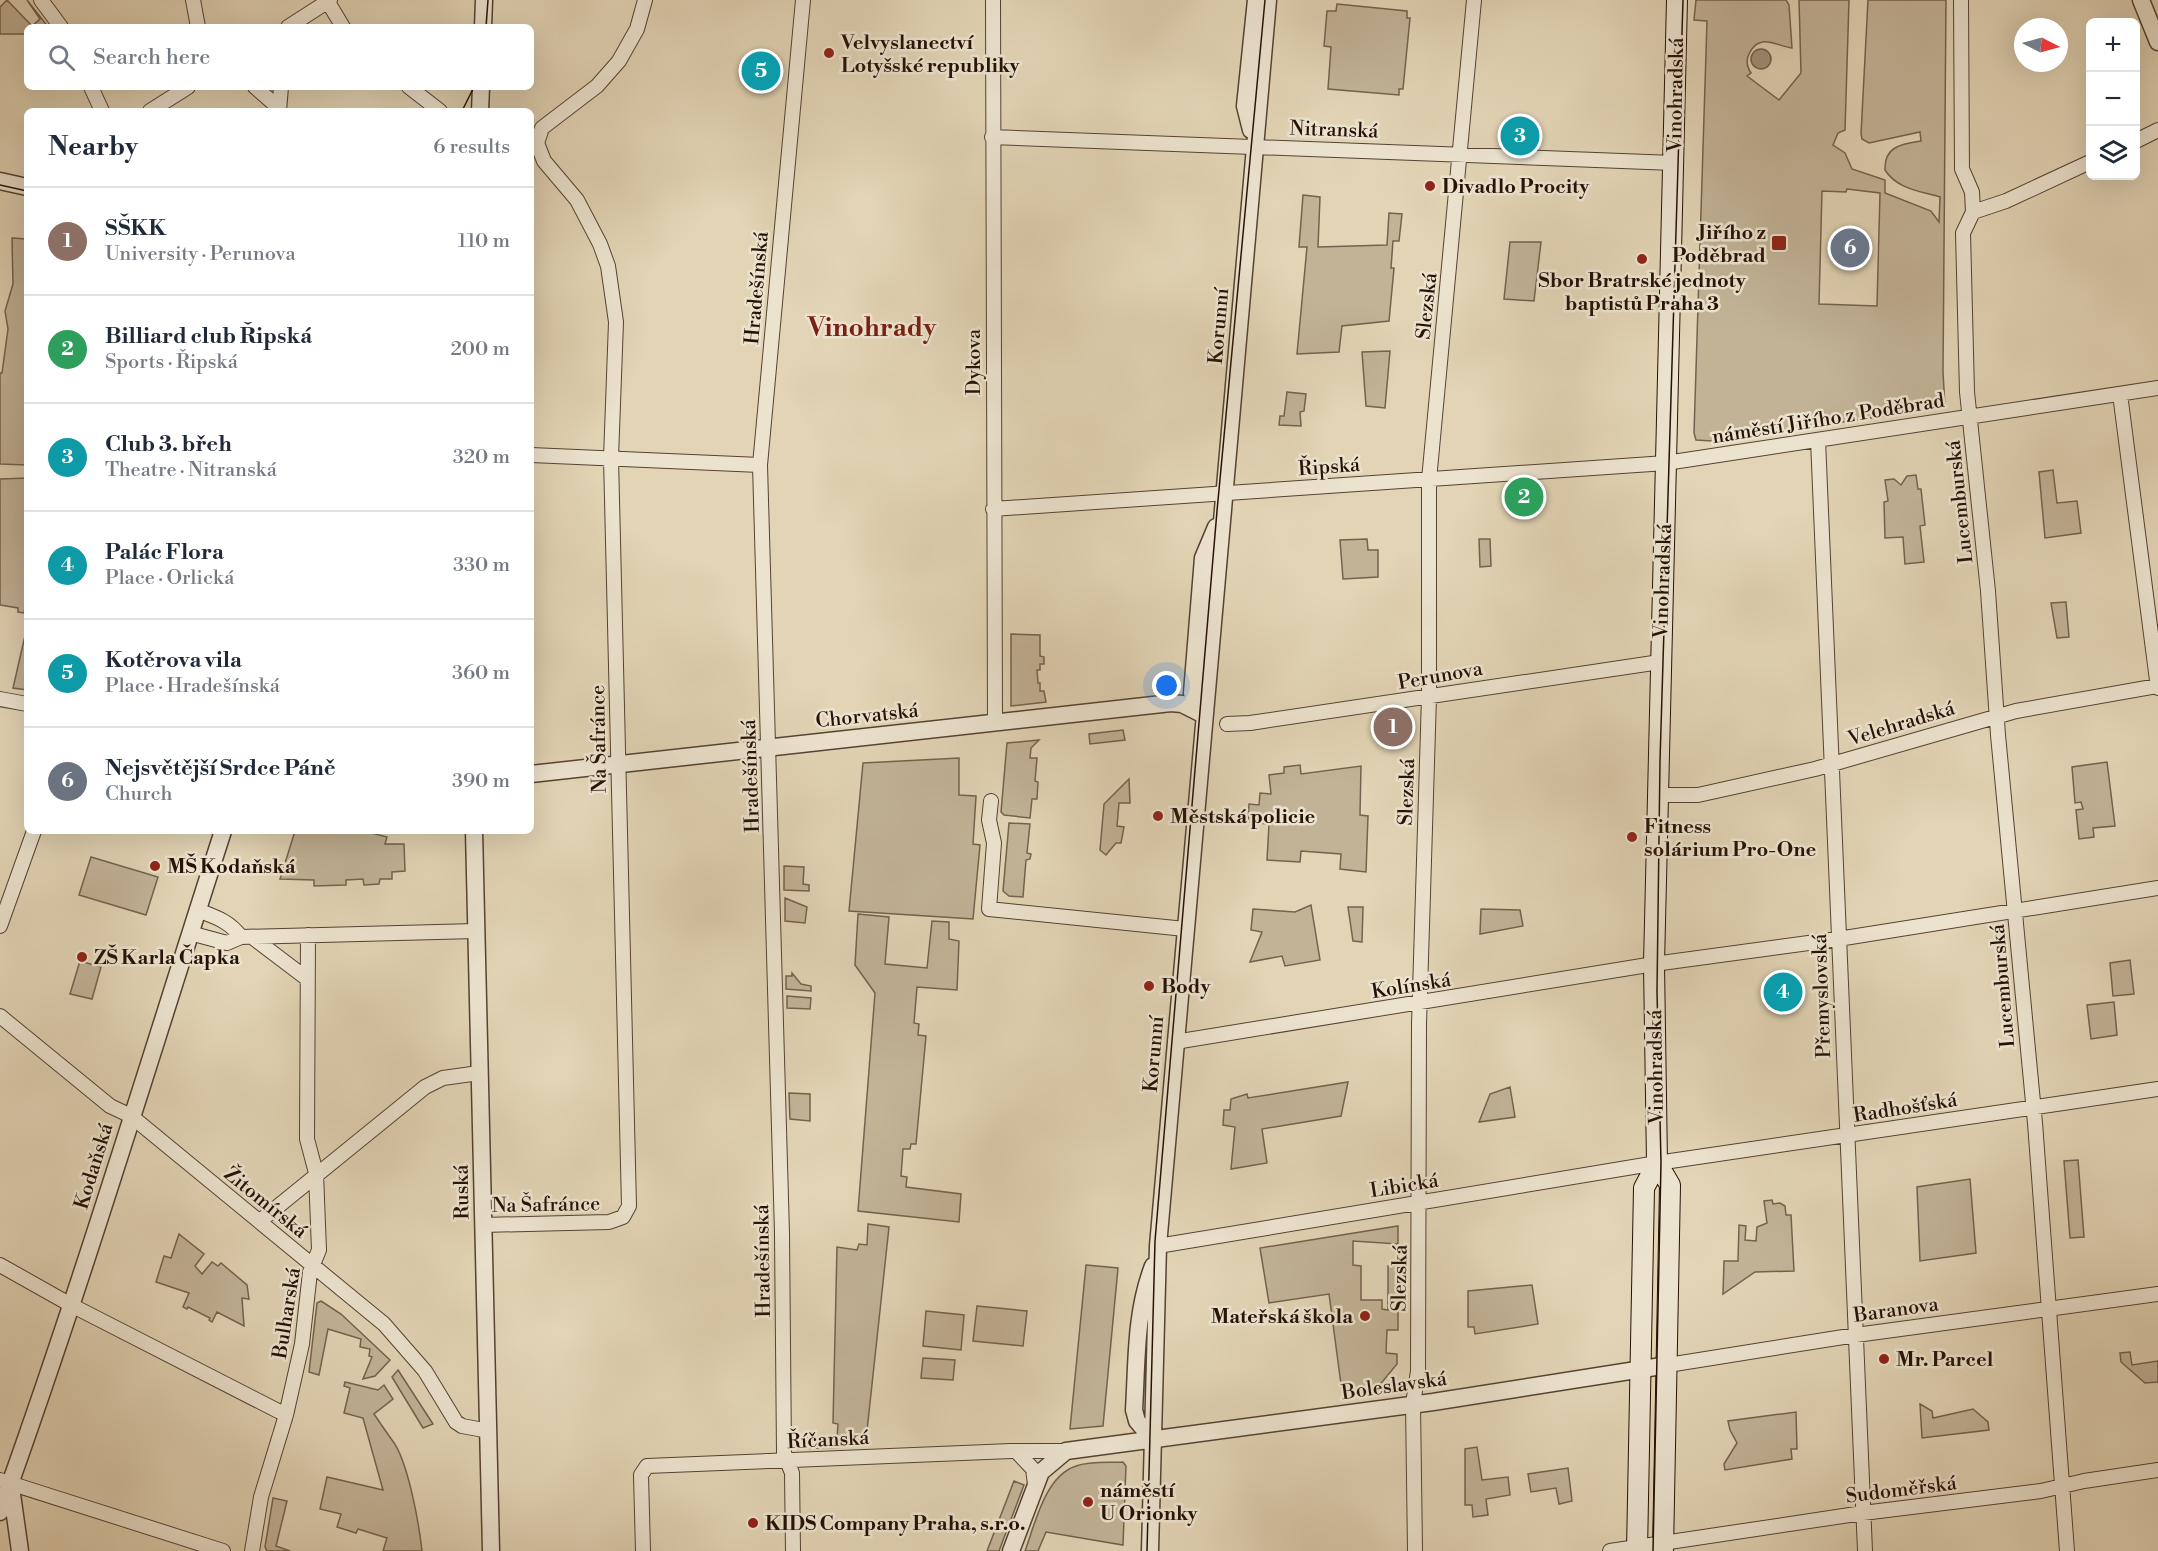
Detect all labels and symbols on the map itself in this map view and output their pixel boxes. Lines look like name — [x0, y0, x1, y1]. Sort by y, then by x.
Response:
north arrow — [2014, 18, 2068, 72]
place label: Velvyslanectví Lotyšské republiky — [840, 31, 1020, 79]
street label: Vinohradská — [1663, 37, 1690, 154]
marker: Velvyslanectví Lotyšské republiky — [822, 46, 836, 60]
pin: 5 — [742, 48, 780, 94]
pin: 3 — [1500, 114, 1540, 158]
street label: Nitranská — [1289, 116, 1380, 145]
place label: Divadlo Procity — [1442, 175, 1590, 200]
marker: Divadlo Procity — [1423, 179, 1437, 193]
place label: Jiřího z Poděbrad — [1672, 221, 1766, 269]
pin: 6 — [1830, 226, 1870, 270]
street label: Hradešínská — [740, 230, 775, 346]
marker: Jiřího z Poděbrad — [1770, 234, 1788, 252]
marker: Sbor Bratrské jednoty baptistů Praha 3 — [1635, 252, 1649, 266]
place label: Sbor Bratrské jednoty baptistů Praha 3 — [1538, 269, 1747, 317]
street label: Slezská — [1412, 271, 1444, 341]
street label: Korunní — [1204, 285, 1235, 365]
district label: Vinohrady — [807, 312, 937, 344]
street label: Dykova — [962, 328, 987, 395]
street label: náměstí Jiřího z Poděbrad — [1710, 389, 1947, 450]
street label: Lucemburská — [1942, 438, 1979, 565]
street label: Řipská — [1297, 452, 1362, 482]
pin: 2 — [1504, 474, 1544, 520]
street label: Vinohradská — [1649, 522, 1678, 640]
street label: Perunova — [1396, 657, 1486, 696]
your location — [1152, 671, 1181, 700]
street label: Na Šafránce — [585, 685, 613, 793]
street label: Velehradská — [1844, 696, 1959, 753]
street label: Chorvatská — [814, 699, 921, 734]
pin: 1 — [1374, 704, 1412, 750]
street label: Hradešínská — [737, 718, 766, 833]
street label: Slezská — [1394, 757, 1421, 826]
place label: Městská policie — [1170, 805, 1316, 830]
marker: Městská policie — [1151, 809, 1165, 823]
place label: Fitness solárium Pro-One — [1644, 815, 1816, 863]
marker: Fitness solárium Pro-One — [1625, 830, 1639, 844]
place label: MŠ Kodaňská — [167, 853, 296, 880]
marker: MŠ Kodaňská — [148, 859, 162, 873]
street label: Lucemburská — [1986, 922, 2021, 1049]
street label: Přemyslovská — [1808, 932, 1837, 1059]
place label: ZŠ Karla Čapka — [94, 944, 240, 971]
marker: ZŠ Karla Čapka — [75, 950, 89, 964]
street label: Kolínská — [1370, 968, 1454, 1005]
pin: 4 — [1764, 970, 1802, 1014]
place label: Body — [1161, 975, 1211, 1000]
marker: Body — [1142, 979, 1156, 993]
street label: Vinohradská — [1643, 1008, 1670, 1126]
street label: Korunní — [1139, 1013, 1170, 1093]
street label: Radhošťská — [1851, 1088, 1960, 1129]
street label: Kodaňská — [69, 1119, 120, 1213]
street label: Žitomírská — [218, 1161, 313, 1245]
street label: Ruská — [450, 1163, 475, 1220]
street label: Libická — [1368, 1169, 1441, 1204]
street label: Na Šafránce — [492, 1191, 600, 1219]
street label: Hradešínská — [750, 1203, 777, 1318]
street label: Slezská — [1387, 1243, 1414, 1312]
street label: Bulharská — [268, 1265, 307, 1362]
street label: Baranova — [1851, 1292, 1941, 1329]
place label: Mateřská škola — [1211, 1305, 1353, 1330]
marker: Mateřská škola — [1358, 1309, 1372, 1323]
place label: Mr. Parcel — [1896, 1348, 1994, 1373]
marker: Mr. Parcel — [1877, 1352, 1891, 1366]
street label: Boleslavská — [1339, 1367, 1449, 1406]
street label: Říčanská — [786, 1425, 871, 1455]
street label: Sudoměřská — [1844, 1471, 1959, 1510]
place label: náměstí U Orionky — [1100, 1479, 1199, 1527]
marker: náměstí U Orionky — [1081, 1495, 1095, 1509]
place label: KIDS Company Praha, s.r.o. — [765, 1512, 1025, 1537]
marker: KIDS Company Praha, s.r.o. — [746, 1516, 760, 1530]

